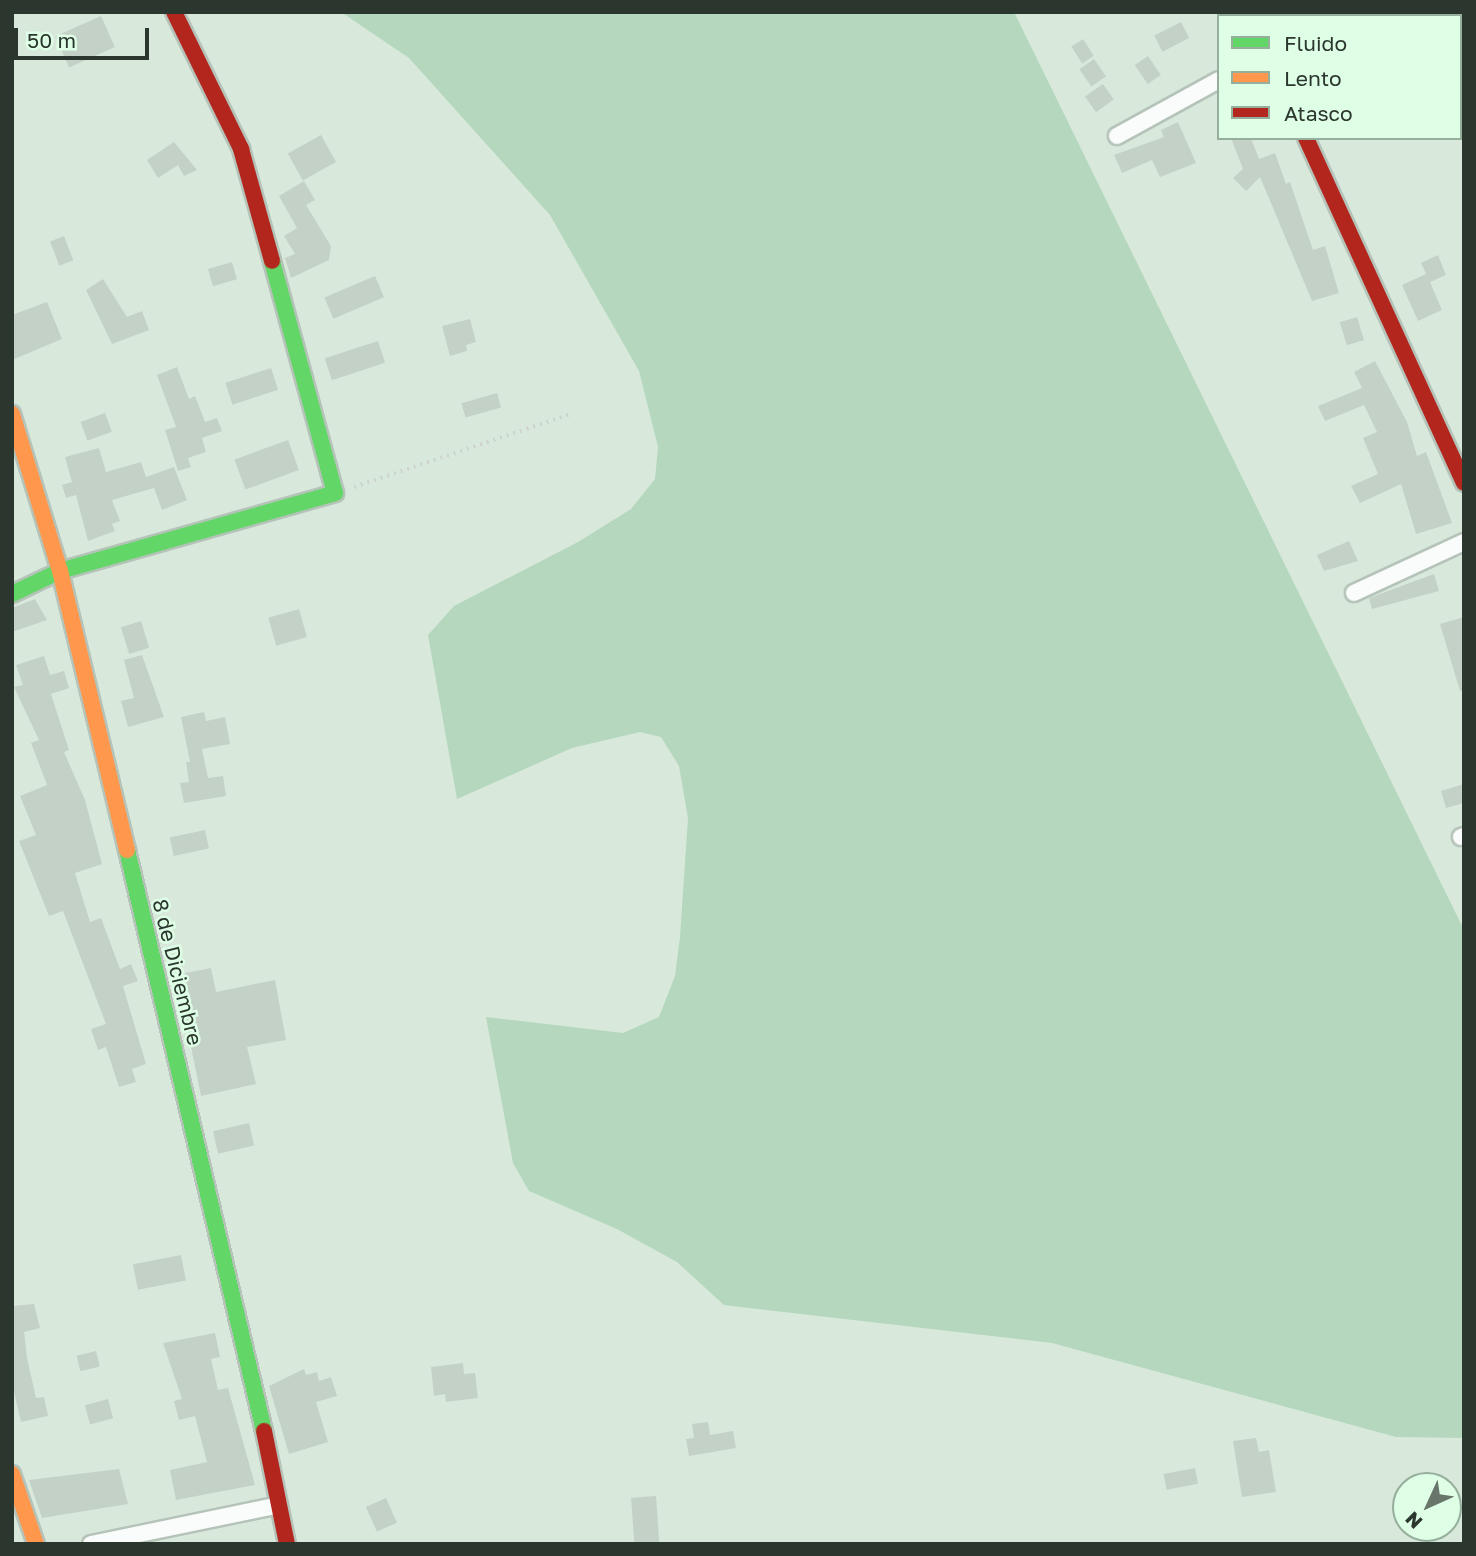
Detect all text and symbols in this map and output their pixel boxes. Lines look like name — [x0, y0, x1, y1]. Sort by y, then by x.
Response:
scale bar — [18, 14, 152, 58]
legend — [1217, 14, 1462, 140]
text: 50 m — [27, 27, 76, 53]
text: Fluido — [1284, 30, 1347, 56]
text: Lento — [1284, 65, 1342, 91]
text: Atasco — [1284, 100, 1353, 126]
street label: 8 de Diciembre — [148, 896, 208, 1048]
north arrow — [1392, 1472, 1462, 1542]
text: N — [1400, 1508, 1426, 1534]

